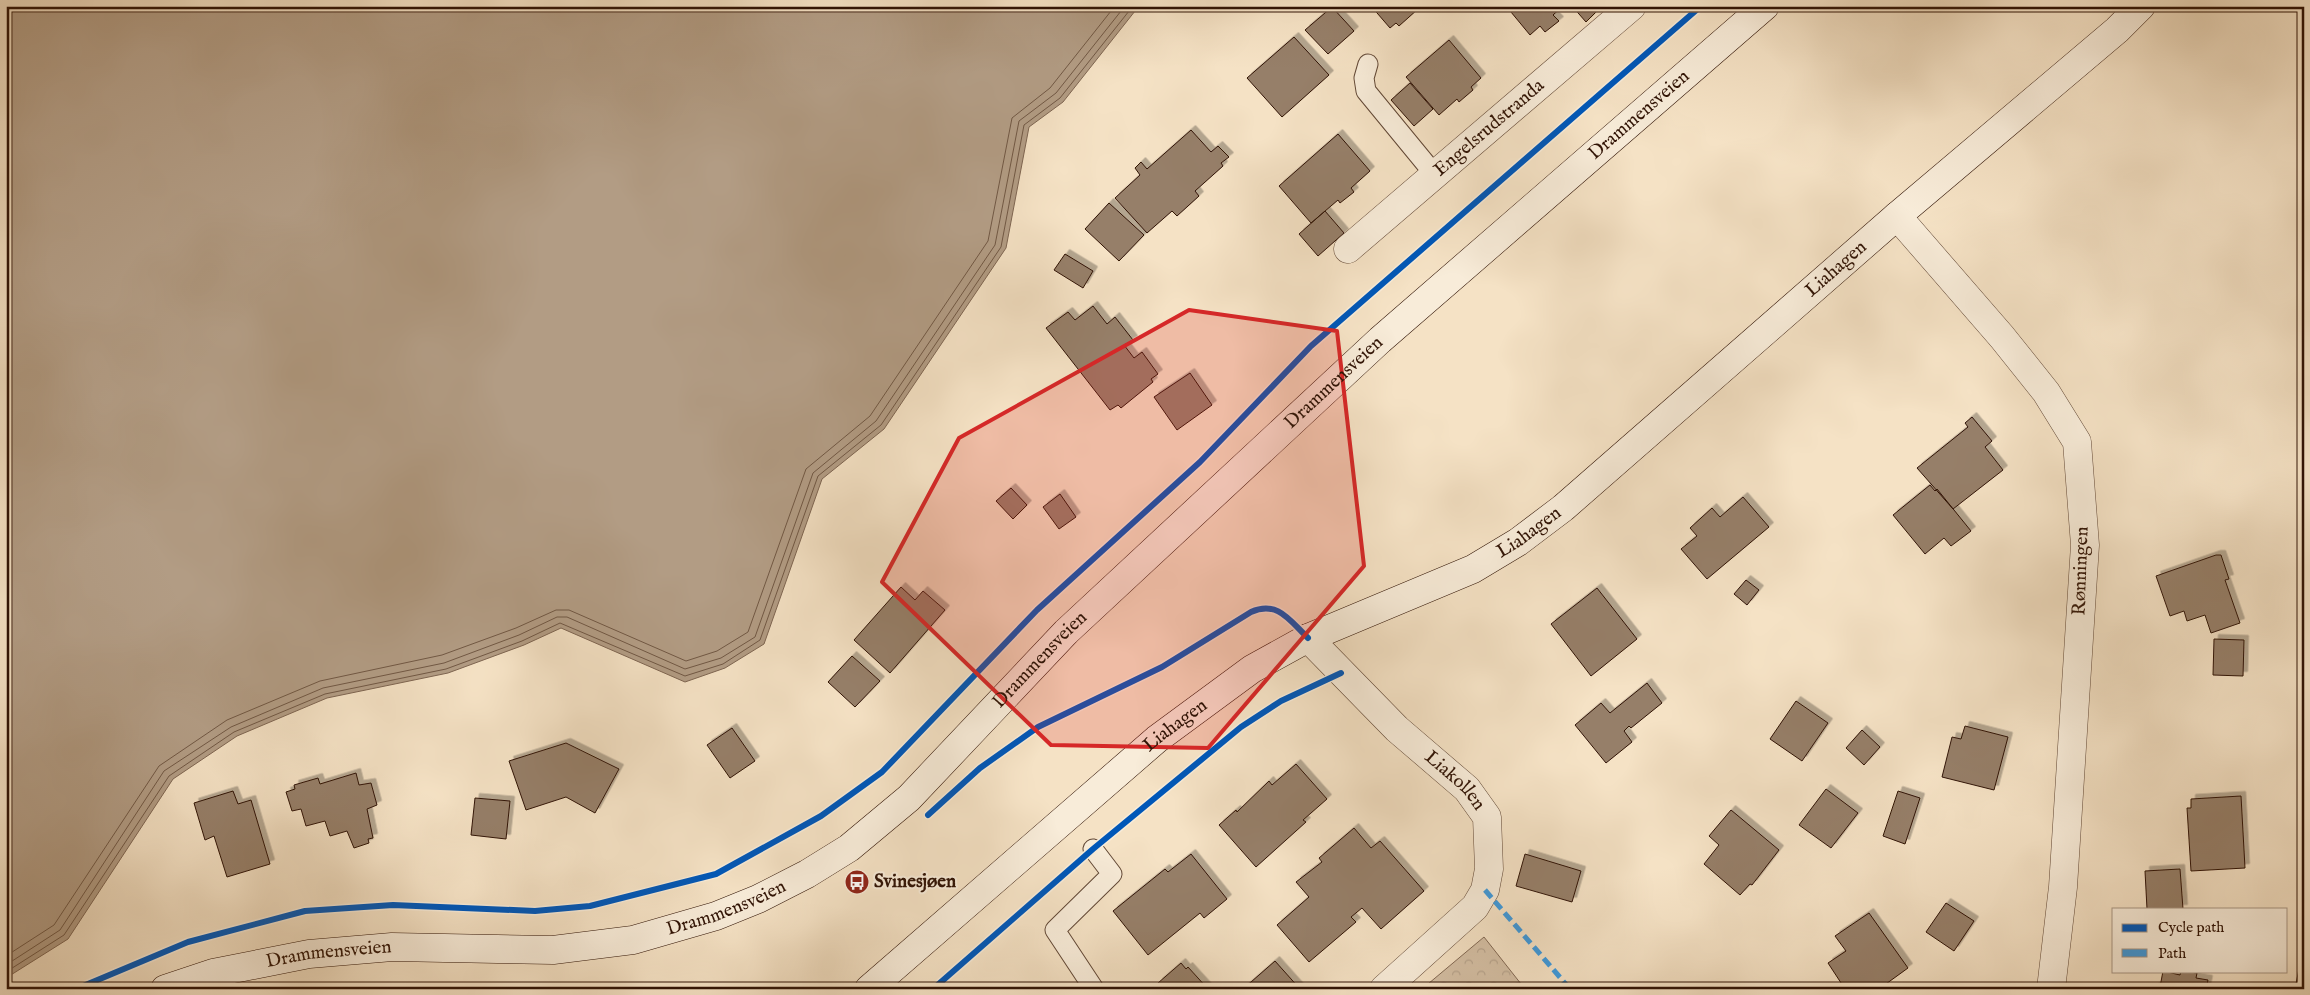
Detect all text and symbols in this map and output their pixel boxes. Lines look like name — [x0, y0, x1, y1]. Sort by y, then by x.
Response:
street label: Drammensveien — [1584, 65, 1695, 166]
street label: Engelsrudstranda — [1429, 74, 1550, 182]
street label: Liahagen — [1800, 236, 1872, 303]
street label: Drammensveien — [1280, 331, 1388, 435]
street label: Liahagen — [1492, 501, 1566, 564]
street label: Rønningen — [2067, 526, 2095, 616]
street label: Drammensveien — [988, 606, 1092, 714]
street label: Liahagen — [1138, 694, 1212, 758]
street label: Liakollen — [1419, 746, 1490, 815]
bus stop icon: Svinesjøen — [844, 869, 870, 895]
place label: Svinesjøen — [874, 870, 956, 894]
street label: Drammensveien — [664, 875, 790, 942]
legend — [2112, 908, 2288, 972]
text: Cycle path — [2158, 918, 2224, 937]
street label: Drammensveien — [264, 935, 392, 974]
text: Path — [2158, 944, 2186, 963]

